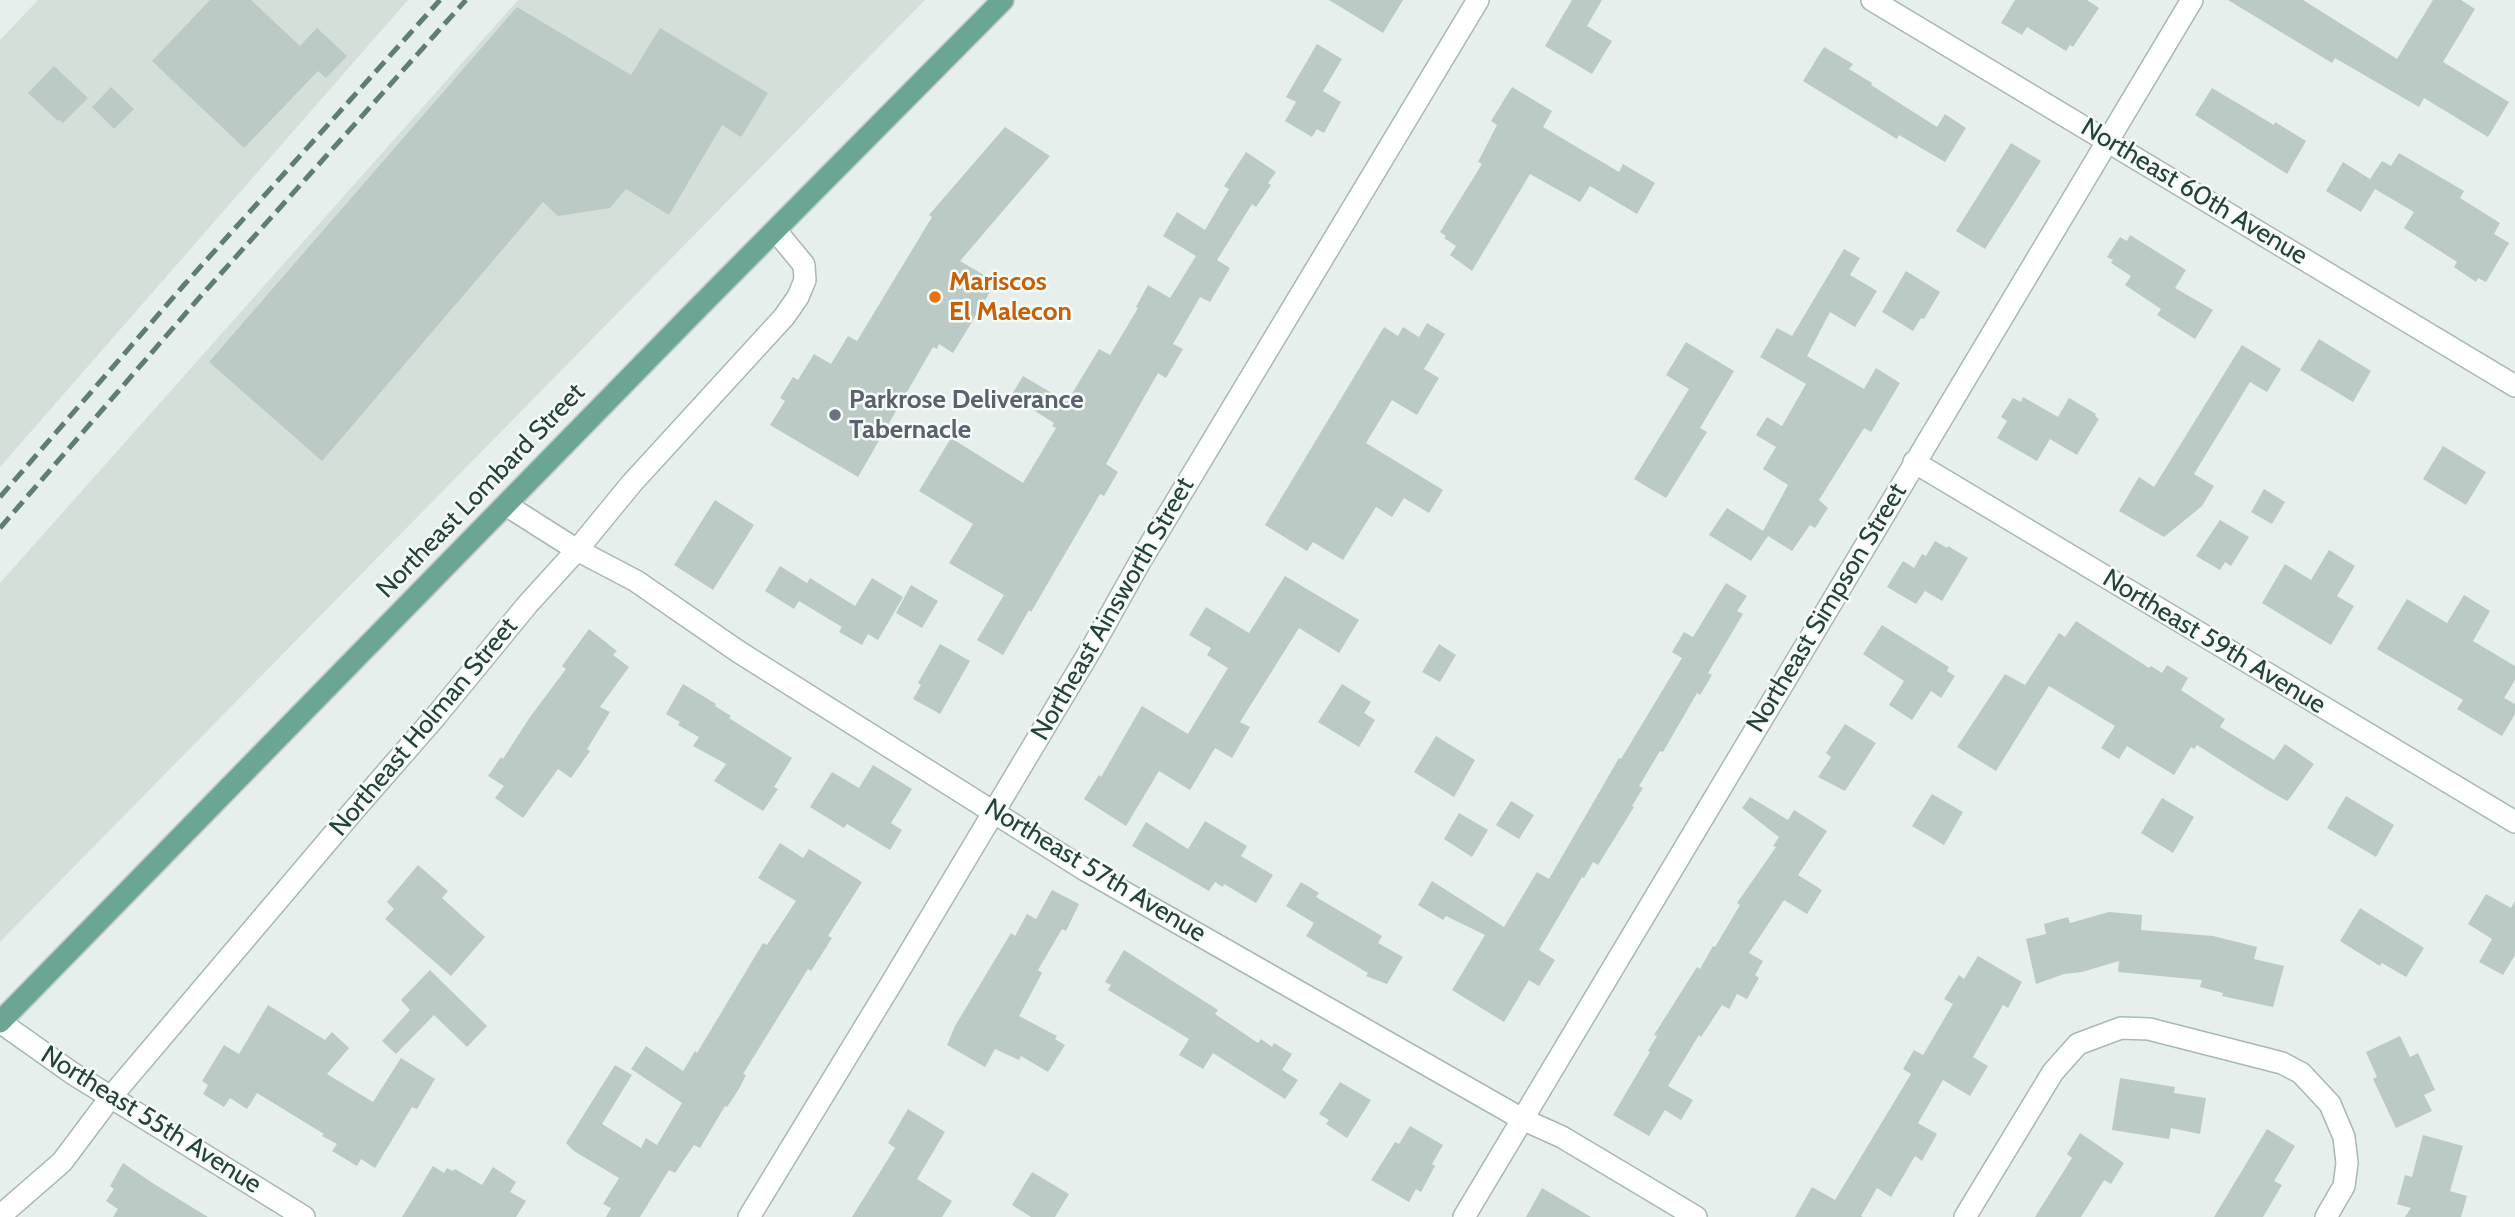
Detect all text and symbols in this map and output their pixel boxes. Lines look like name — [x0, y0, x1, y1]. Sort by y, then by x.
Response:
street label: Northeast 60th Avenue — [2075, 112, 2313, 272]
place label: Mariscos El Malecon — [949, 266, 1072, 328]
marker: Mariscos El Malecon — [927, 289, 943, 305]
street label: Northeast Lombard Street — [370, 377, 592, 605]
place label: Parkrose Deliverance Tabernacle — [849, 384, 1084, 446]
marker: Parkrose Deliverance Tabernacle — [827, 407, 843, 423]
street label: Northeast Ainsworth Street — [1025, 472, 1201, 746]
street label: Northeast Simpson Street — [1740, 478, 1914, 738]
street label: Northeast 59th Avenue — [2097, 563, 2331, 721]
street label: Northeast Holman Street — [324, 611, 524, 843]
street label: Northeast 57th Avenue — [979, 793, 1211, 949]
street label: Northeast 55th Avenue — [35, 1040, 267, 1200]

